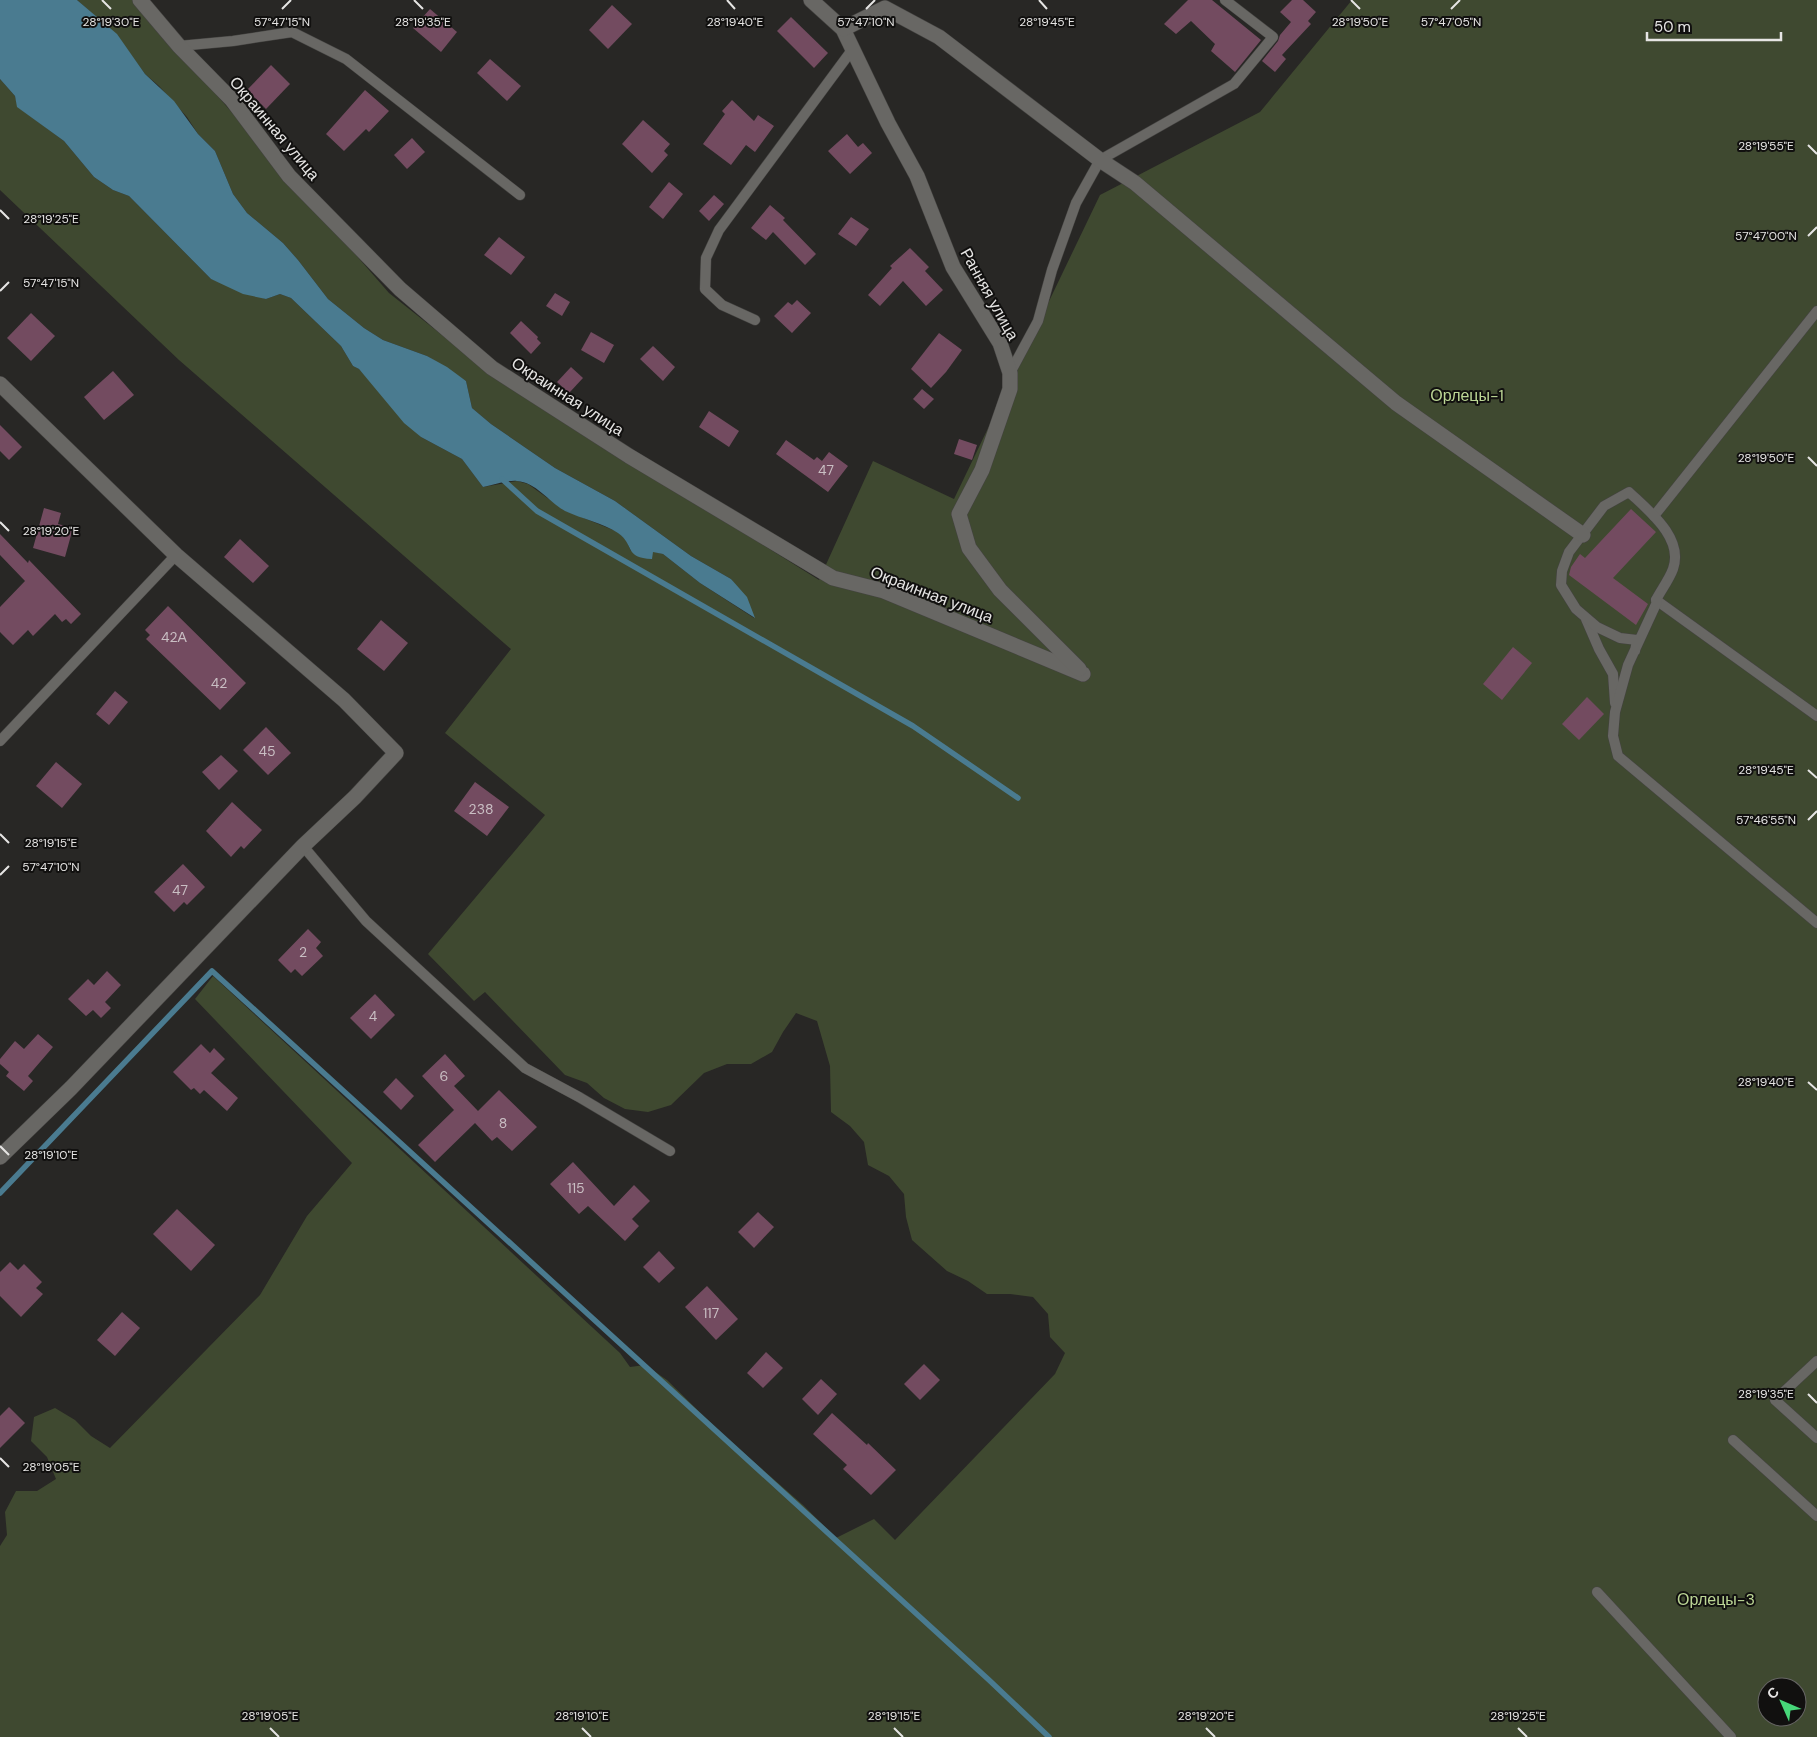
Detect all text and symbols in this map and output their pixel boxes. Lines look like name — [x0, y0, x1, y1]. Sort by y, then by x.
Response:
scale bar — [1647, 10, 1781, 42]
text: 28°19'30"E — [83, 14, 140, 30]
text: 57°47'15"N — [254, 14, 310, 30]
text: 28°19'35"E — [395, 14, 451, 30]
text: 28°19'40"E — [707, 14, 763, 30]
text: 57°47'10"N — [837, 14, 895, 30]
text: 28°19'45"E — [1019, 14, 1075, 30]
text: 28°19'50"E — [1332, 14, 1389, 30]
text: 57°47'05"N — [1421, 14, 1481, 30]
text: 50 m — [1654, 17, 1691, 37]
street label: Окраинная улица — [225, 72, 324, 185]
text: 28°19'55"E — [1738, 138, 1794, 154]
text: 28°19'25"E — [23, 211, 79, 227]
text: 57°47'00"N — [1735, 228, 1797, 244]
street label: Ранняя улица — [956, 244, 1024, 344]
text: 57°47'15"N — [23, 275, 79, 291]
street label: Окраинная улица — [508, 352, 628, 441]
park label: Орлецы-1 — [1430, 385, 1504, 406]
text: 28°19'50"E — [1738, 450, 1795, 466]
house number: 47 — [818, 461, 834, 479]
text: 28°19'20"E — [23, 523, 80, 539]
street label: Окраинная улица — [868, 561, 996, 628]
house number: 42А — [161, 628, 188, 646]
house number: 42 — [211, 674, 227, 692]
house number: 45 — [258, 742, 276, 760]
text: 28°19'45"E — [1738, 762, 1794, 778]
house number: 238 — [469, 800, 493, 818]
text: 57°46'55"N — [1736, 812, 1796, 828]
text: 28°19'15"E — [25, 835, 77, 851]
text: 57°47'10"N — [22, 859, 80, 875]
house number: 47 — [172, 881, 188, 899]
house number: 2 — [299, 943, 307, 961]
house number: 4 — [369, 1007, 378, 1025]
house number: 6 — [440, 1067, 448, 1085]
text: 28°19'40"E — [1738, 1074, 1794, 1090]
house number: 8 — [499, 1114, 507, 1132]
text: 28°19'10"E — [24, 1147, 78, 1163]
house number: 115 — [567, 1179, 585, 1197]
house number: 117 — [703, 1304, 719, 1322]
text: 28°19'35"E — [1738, 1386, 1794, 1402]
text: 28°19'05"E — [23, 1459, 80, 1475]
park label: Орлецы-3 — [1677, 1589, 1755, 1610]
north arrow — [1757, 1677, 1807, 1727]
text: С — [1763, 1683, 1783, 1703]
text: 28°19'05"E — [242, 1708, 299, 1724]
text: 28°19'10"E — [555, 1708, 609, 1724]
text: 28°19'15"E — [868, 1708, 920, 1724]
text: 28°19'20"E — [1178, 1708, 1235, 1724]
text: 28°19'25"E — [1490, 1708, 1546, 1724]

